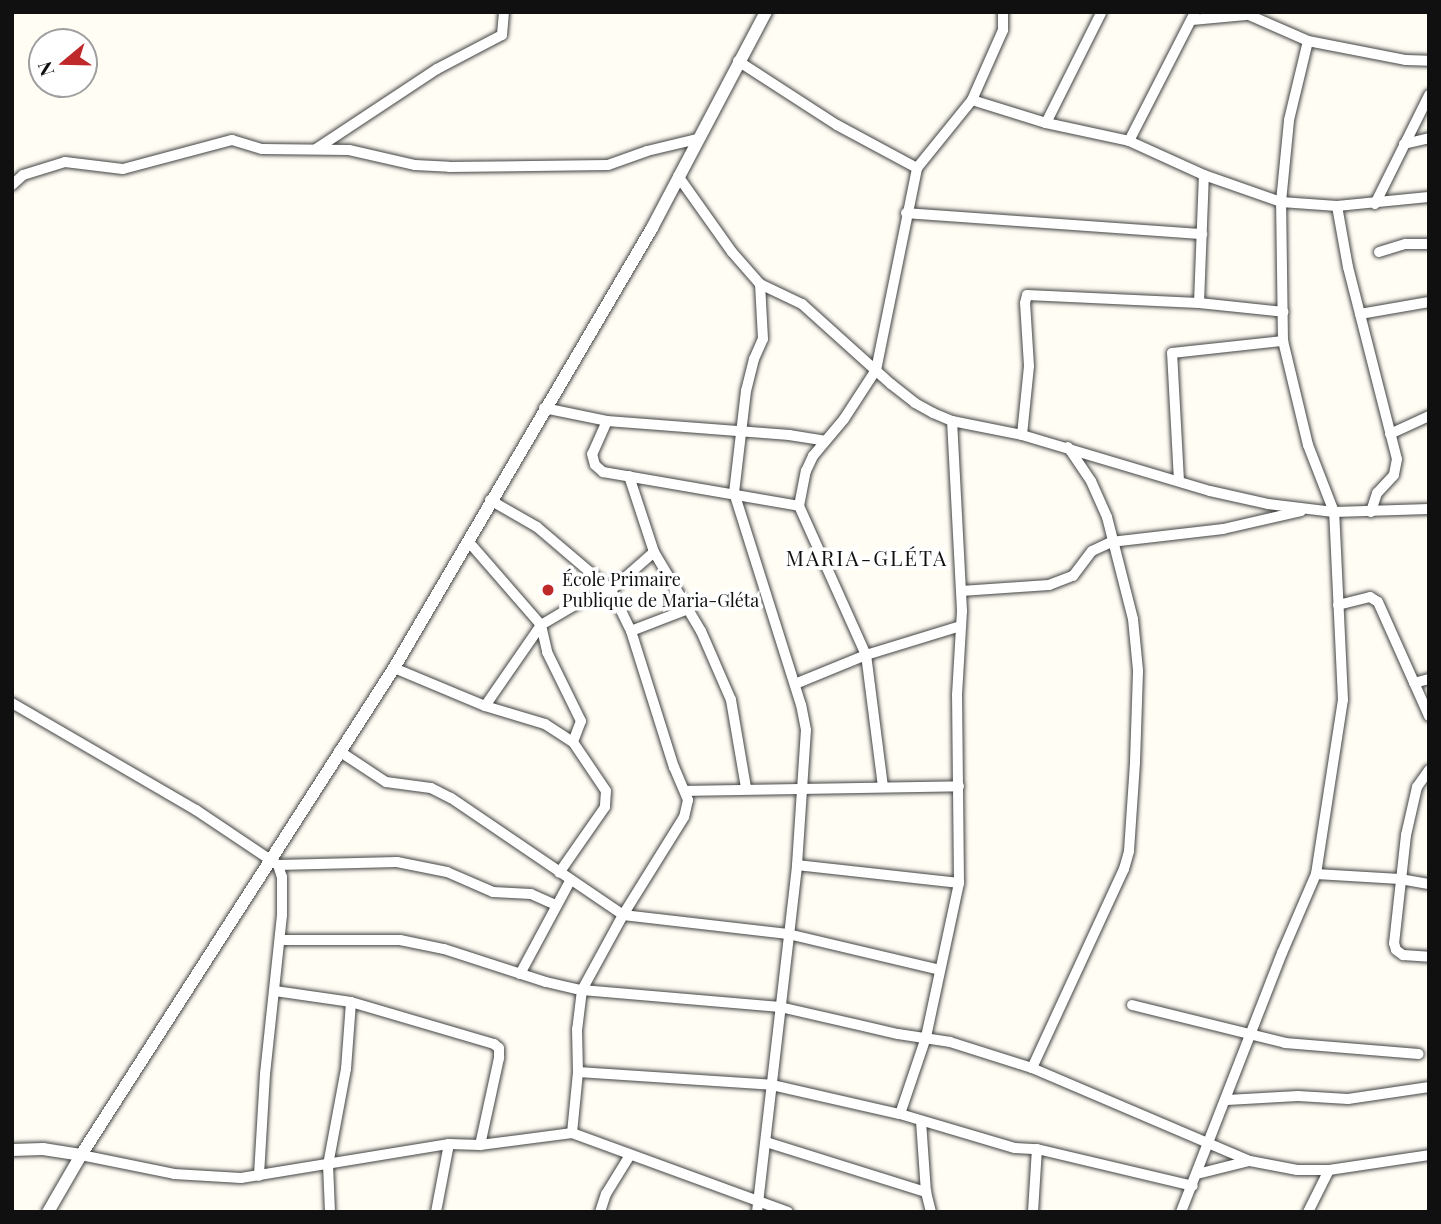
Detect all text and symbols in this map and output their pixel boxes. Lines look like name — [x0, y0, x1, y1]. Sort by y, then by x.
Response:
north arrow — [28, 28, 98, 98]
text: N — [31, 58, 60, 80]
district label: MARIA-GLÉTA — [787, 544, 947, 570]
place label: École Primaire Publique de Maria-Gléta — [562, 569, 759, 612]
marker: École Primaire Publique de Maria-Gléta — [540, 582, 556, 598]

